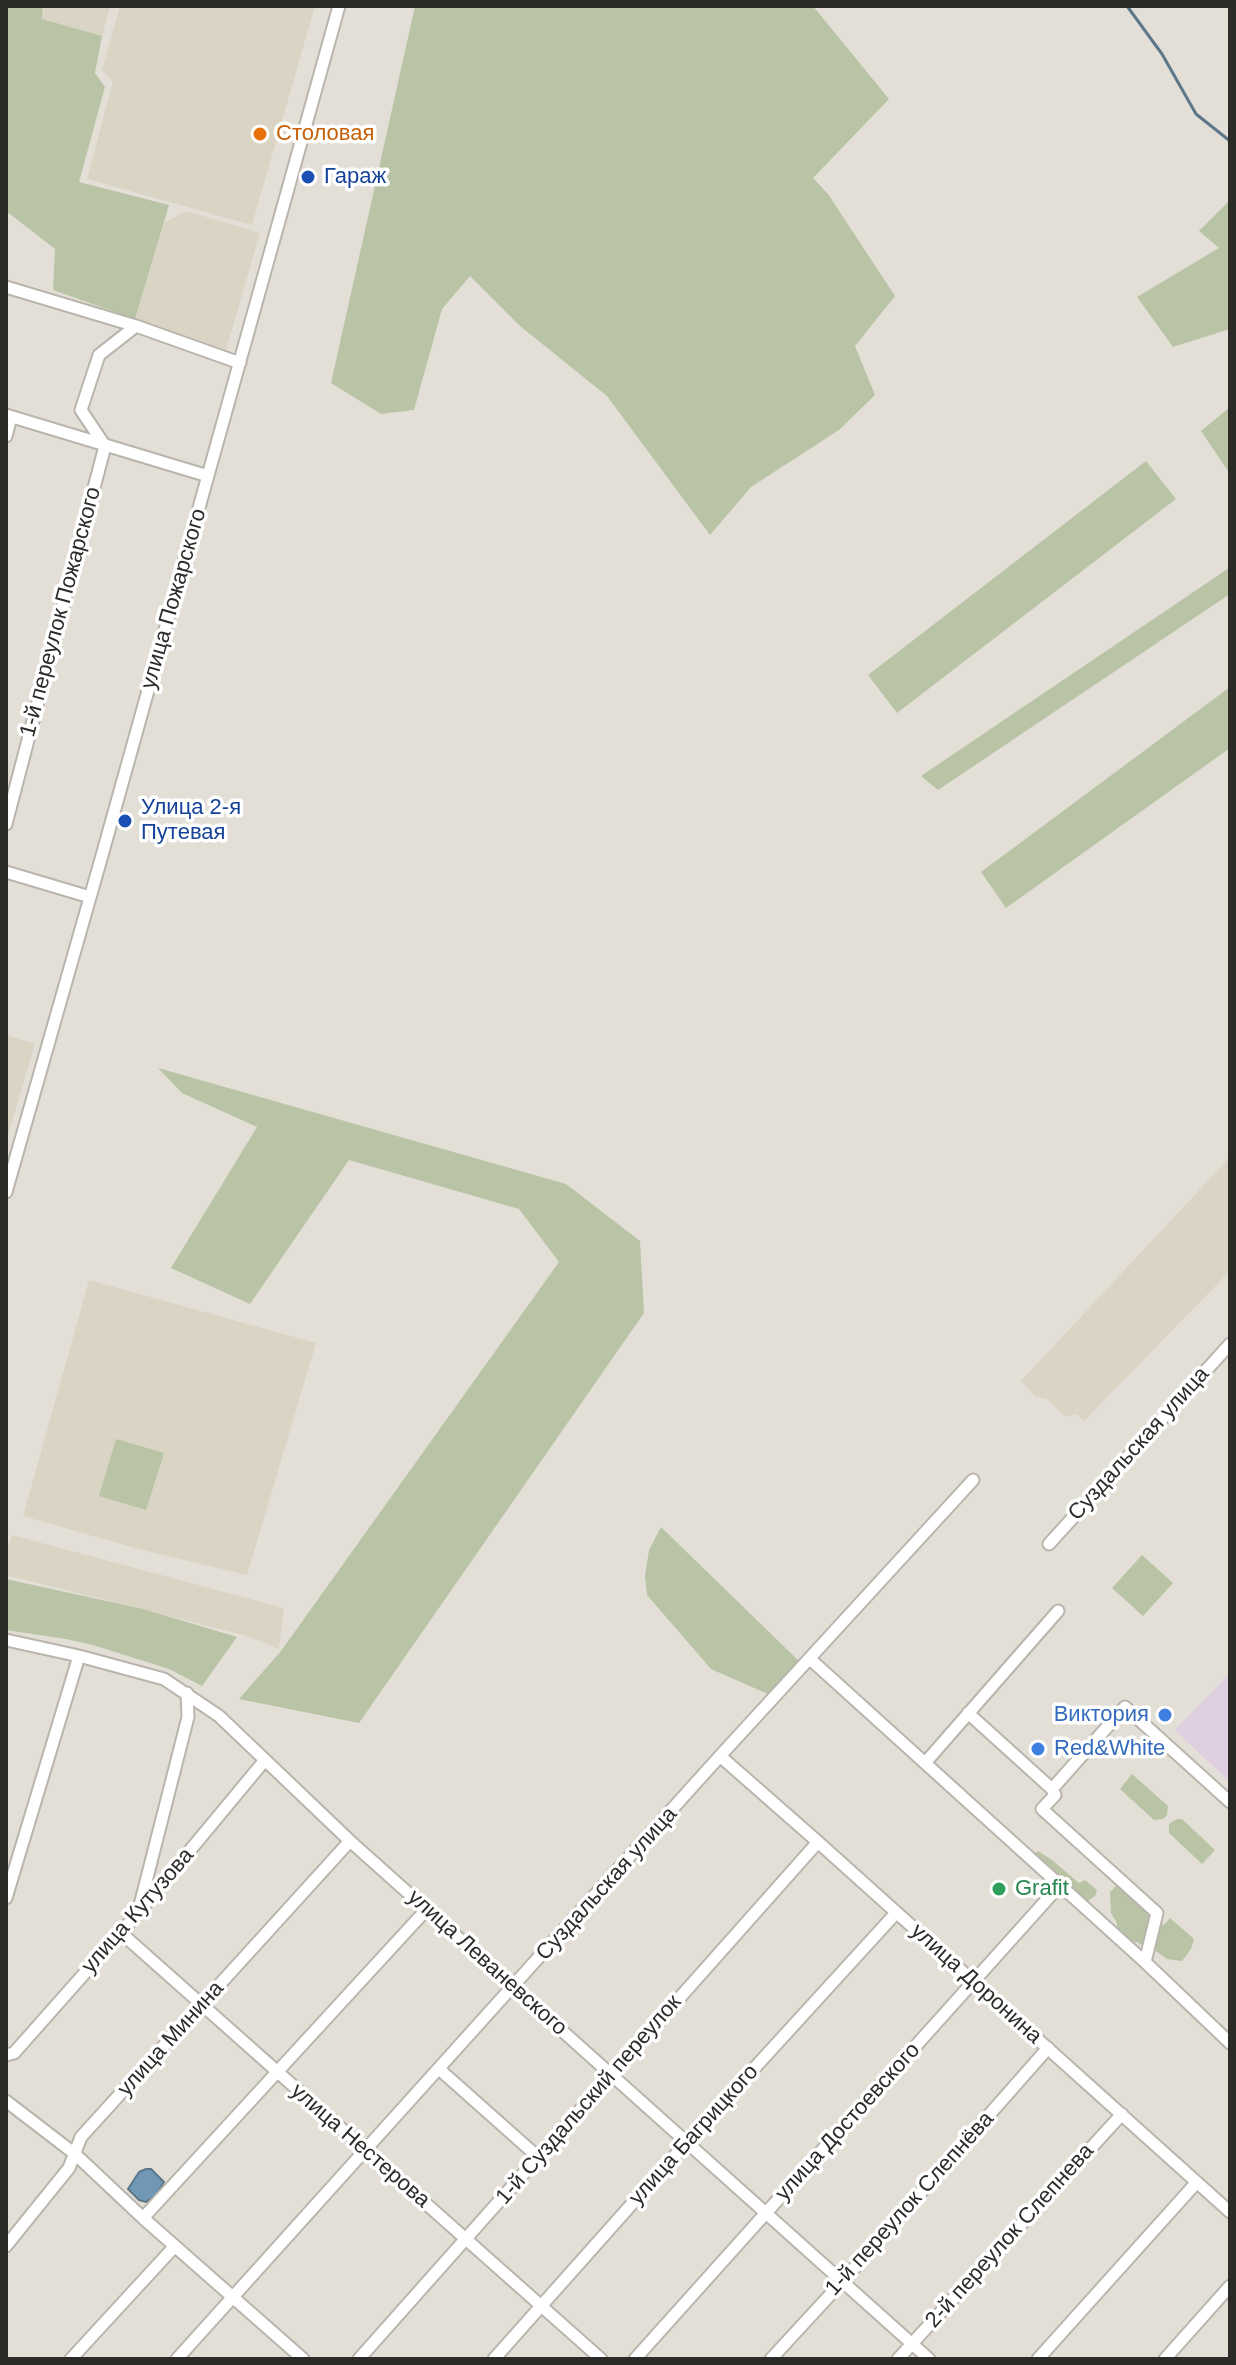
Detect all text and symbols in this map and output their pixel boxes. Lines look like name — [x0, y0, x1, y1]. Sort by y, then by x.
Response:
place label: Столовая — [276, 121, 374, 147]
marker: Столовая — [251, 125, 269, 143]
place label: Гараж — [324, 164, 386, 190]
marker: Гараж — [299, 168, 317, 186]
street label: 1-й переулок Пожарского — [15, 484, 107, 740]
street label: улица Пожарского — [136, 506, 212, 692]
place label: Улица 2-я Путевая — [141, 795, 241, 846]
marker: Улица 2-я Путевая — [116, 812, 134, 830]
street label: Суздальская улица — [1063, 1362, 1215, 1526]
place label: Виктория — [1054, 1702, 1149, 1728]
marker: Виктория — [1156, 1706, 1174, 1724]
place label: Red&White — [1054, 1736, 1165, 1762]
marker: Red&White — [1029, 1740, 1047, 1758]
street label: Суздальская улица — [531, 1802, 683, 1966]
street label: улица Кутузова — [76, 1843, 200, 1979]
place label: Grafit — [1015, 1876, 1069, 1902]
marker: Grafit — [990, 1880, 1008, 1898]
street label: улица Леваневского — [402, 1884, 572, 2042]
street label: улица Доронина — [905, 1918, 1047, 2050]
street label: улица Минина — [112, 1976, 230, 2102]
street label: 1-й Суздальский переулок — [491, 1990, 687, 2210]
street label: улица Достоевского — [770, 2038, 926, 2206]
street label: улица Багрицкого — [624, 2059, 764, 2211]
street label: улица Нестерова — [285, 2078, 435, 2214]
street label: 1-й переулок Слепнёва — [820, 2106, 1000, 2302]
street label: 2-й переулок Слепнева — [920, 2138, 1100, 2334]

